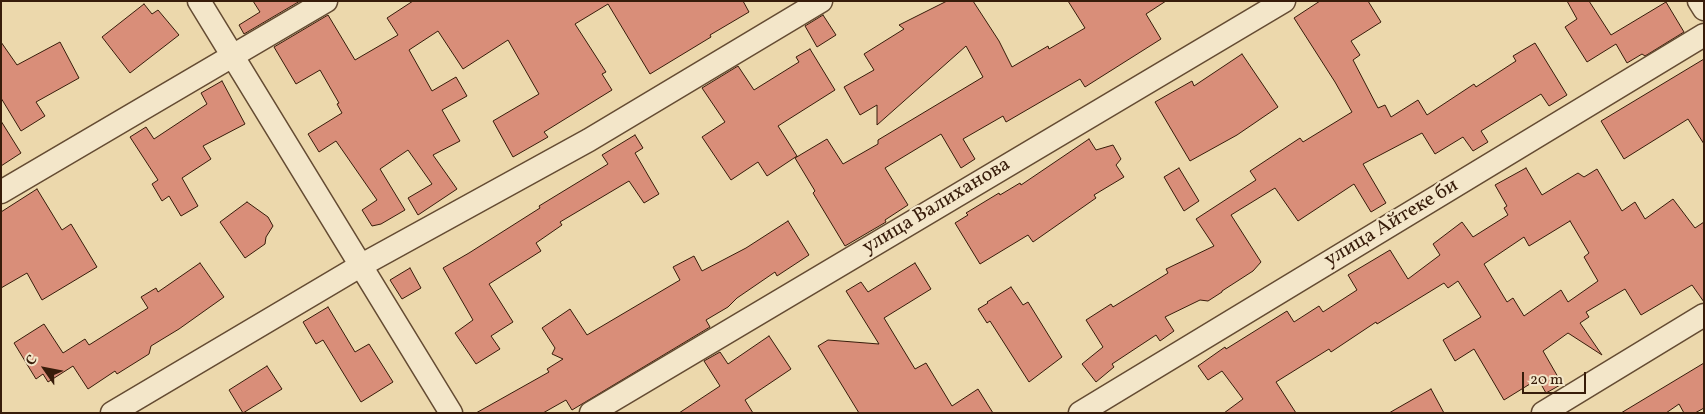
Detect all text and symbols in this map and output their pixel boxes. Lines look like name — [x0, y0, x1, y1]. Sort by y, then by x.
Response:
street label: улица Валиханова — [859, 153, 1015, 261]
street label: улица Айтеке би — [1321, 175, 1463, 273]
north arrow — [20, 344, 70, 394]
text: С — [22, 352, 42, 370]
scale bar — [1525, 362, 1589, 394]
text: 20 m — [1530, 370, 1563, 391]

